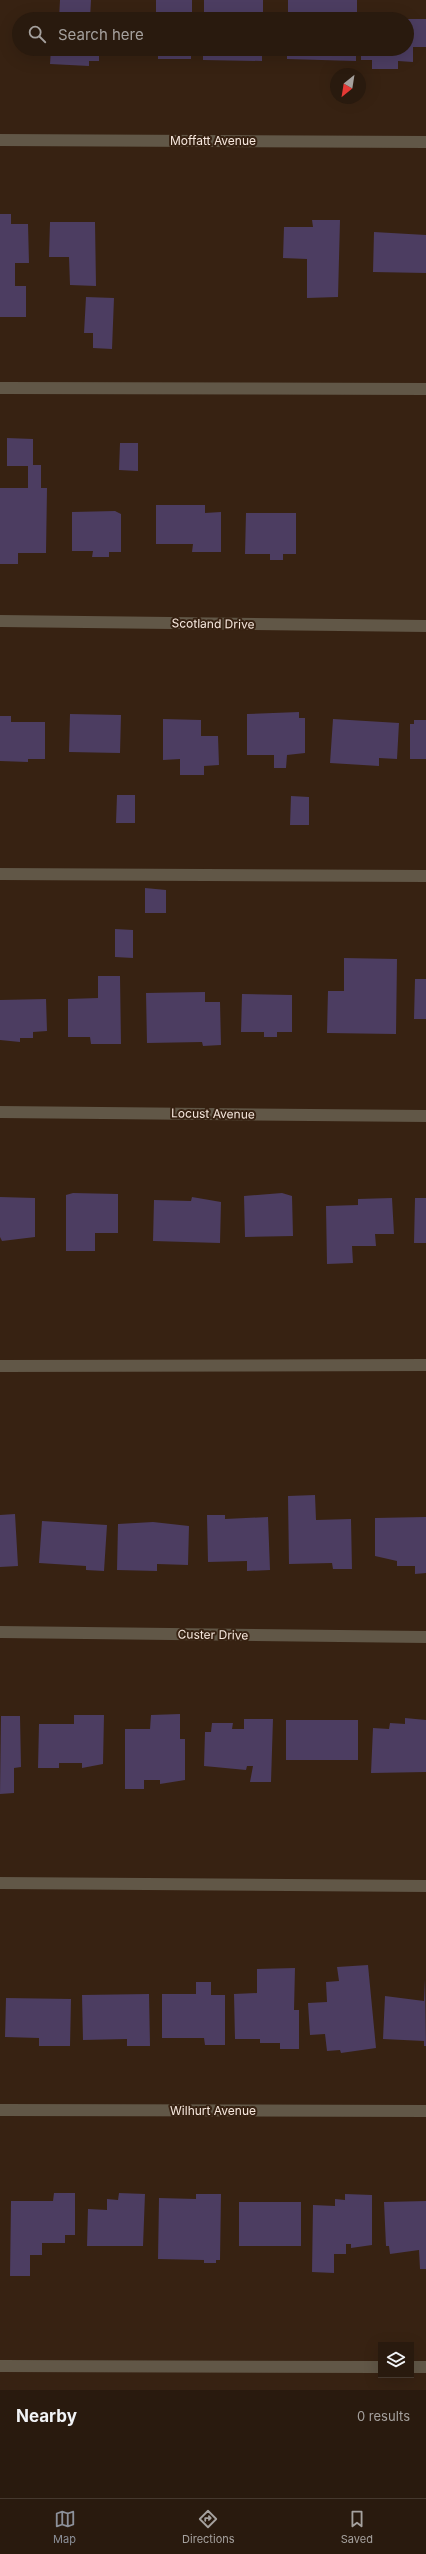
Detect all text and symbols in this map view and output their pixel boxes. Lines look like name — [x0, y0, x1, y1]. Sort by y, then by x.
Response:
search box — [12, 12, 414, 56]
icon: search — [26, 23, 48, 45]
text: Search here — [58, 25, 144, 44]
north arrow — [330, 68, 366, 104]
street label: Moffatt Avenue — [170, 133, 256, 148]
street label: Scotland Drive — [171, 615, 255, 632]
street label: Locust Avenue — [171, 1105, 255, 1122]
street label: Custer Drive — [178, 1626, 248, 1643]
street label: Wilhurt Avenue — [170, 2103, 256, 2118]
map controls — [378, 2342, 414, 2378]
button: layers — [378, 2342, 414, 2378]
text: Nearby — [16, 2406, 77, 2426]
text: 0 results — [357, 2408, 410, 2424]
tab: Map — [53, 2508, 76, 2546]
tab: Directions — [182, 2508, 235, 2546]
tab: Saved — [341, 2508, 373, 2546]

